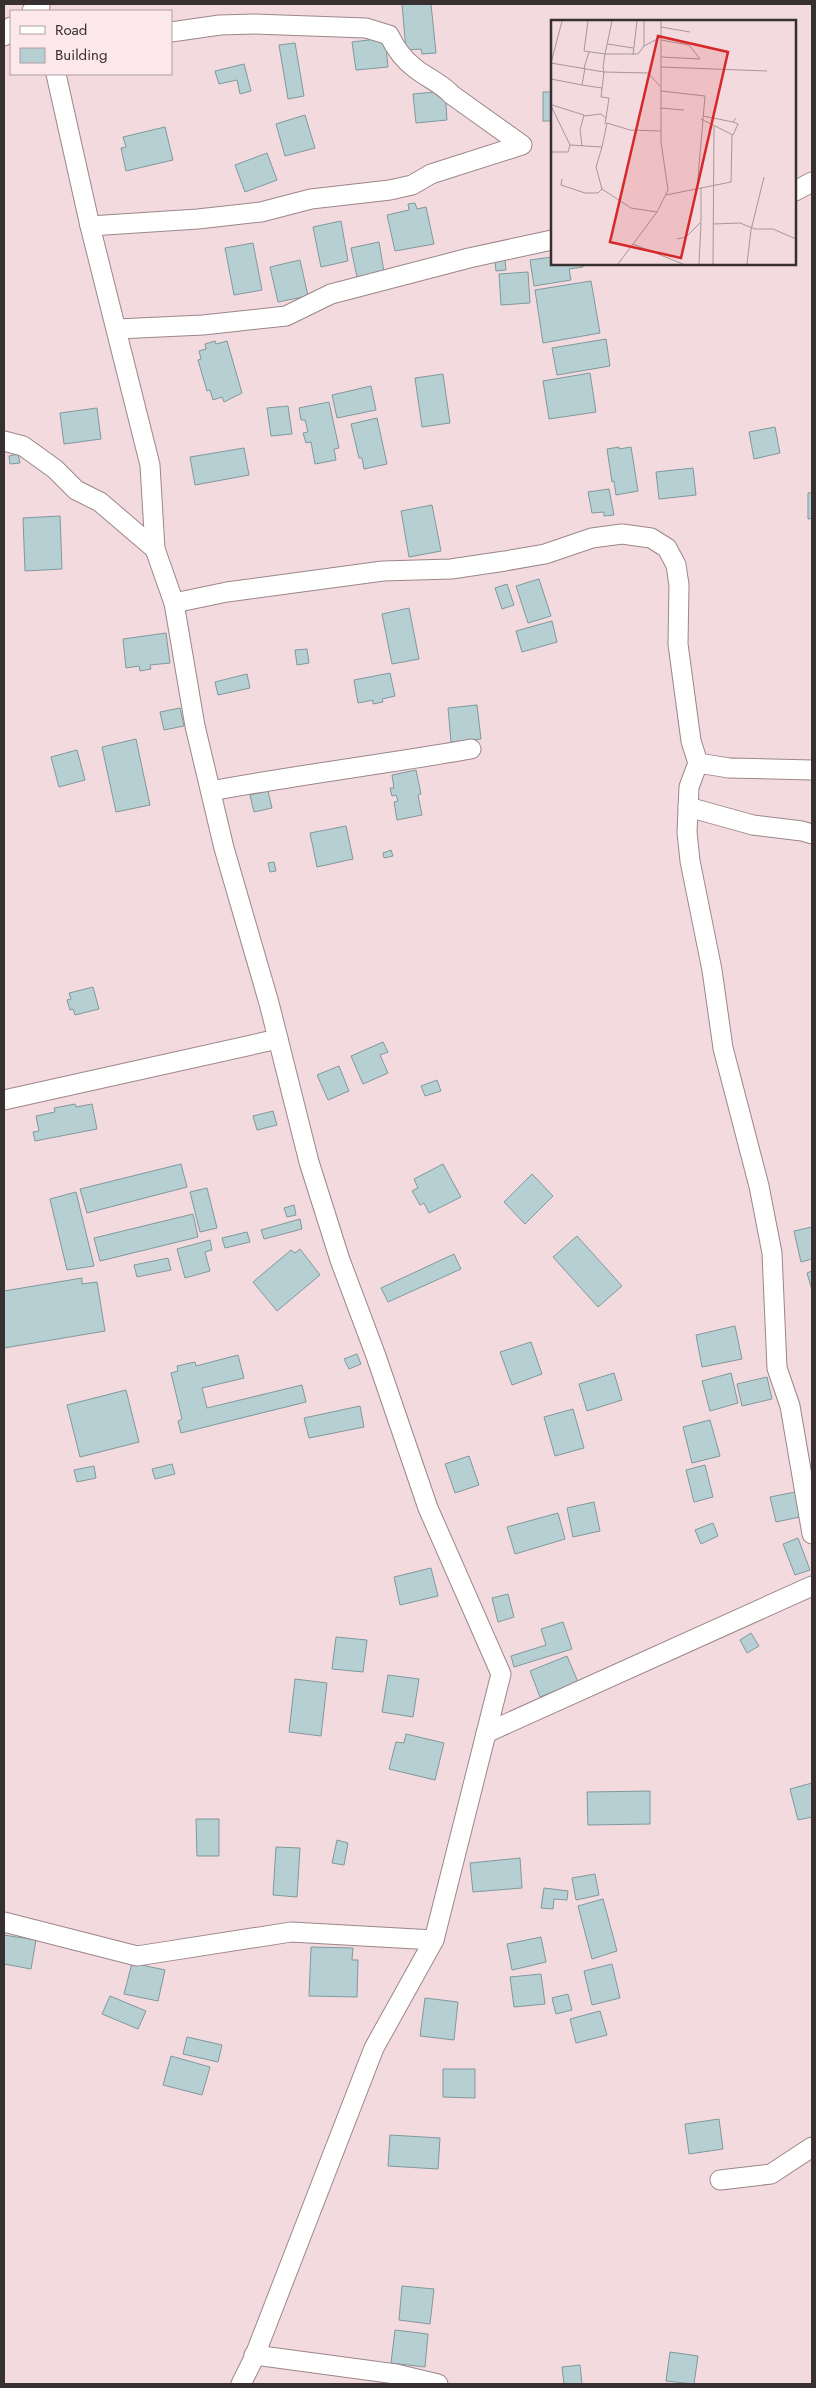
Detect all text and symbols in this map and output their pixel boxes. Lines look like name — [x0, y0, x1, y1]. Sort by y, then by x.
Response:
legend — [10, 10, 172, 75]
text: Road — [55, 19, 87, 41]
inset map — [551, 20, 796, 265]
text: Building — [55, 44, 107, 66]

